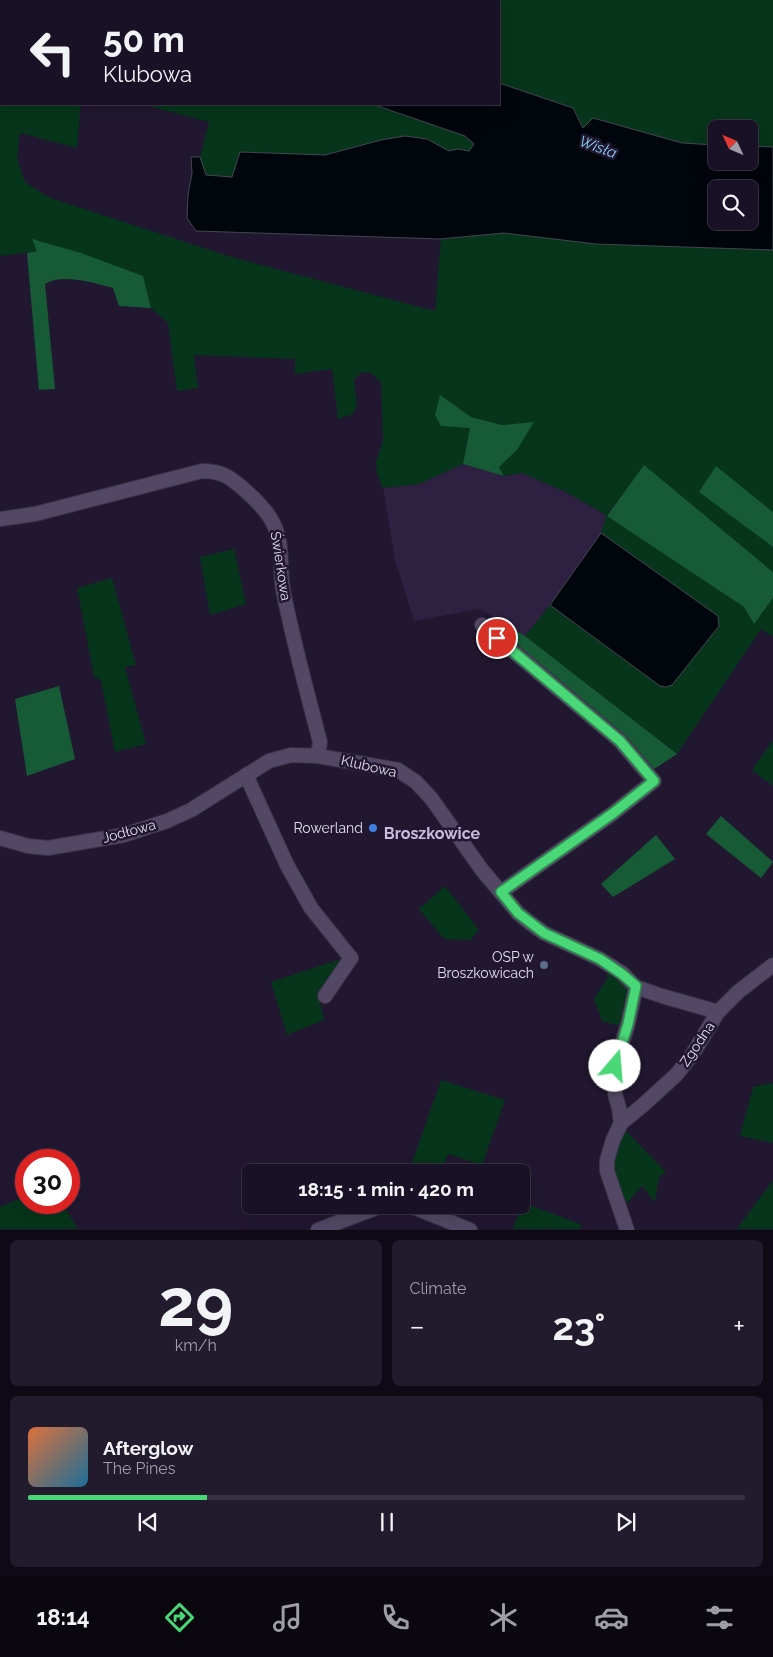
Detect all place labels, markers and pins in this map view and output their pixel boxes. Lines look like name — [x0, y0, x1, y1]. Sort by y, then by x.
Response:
pin — [476, 617, 518, 659]
place label: Rowerland — [293, 820, 363, 836]
marker: Rowerland — [367, 822, 379, 834]
place label: OSP w Broszkowicach — [437, 949, 535, 981]
marker: OSP w Broszkowicach — [538, 959, 550, 971]

